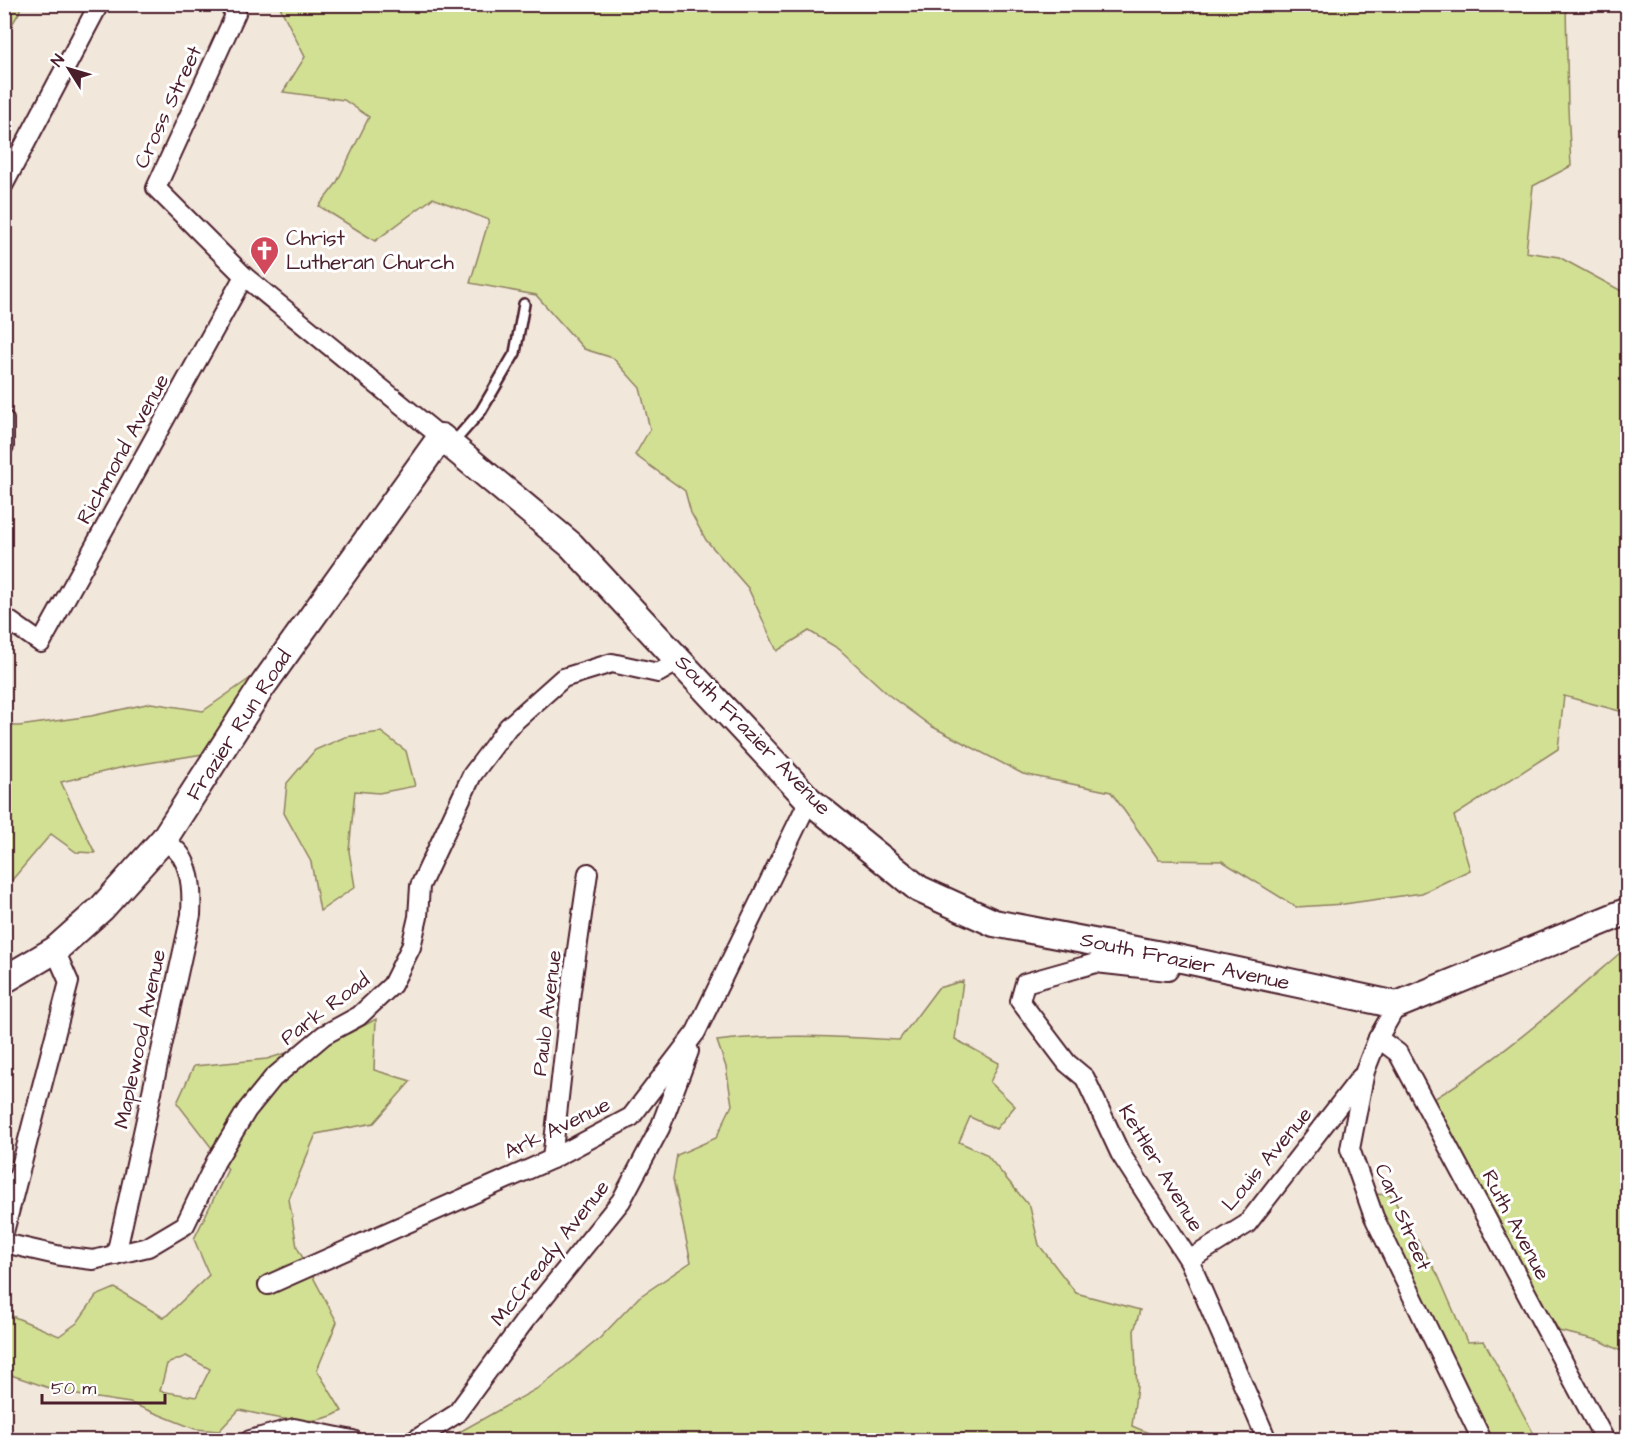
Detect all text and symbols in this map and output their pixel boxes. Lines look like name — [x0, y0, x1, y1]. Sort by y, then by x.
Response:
north arrow — [39, 39, 99, 99]
street label: Cross Street — [127, 40, 209, 173]
text: N — [46, 50, 70, 71]
place label: Christ Lutheran Church — [286, 224, 454, 277]
church icon: Christ Lutheran Church — [249, 234, 281, 276]
street label: Richmond Avenue — [70, 369, 176, 529]
street label: Frazier Run Road — [179, 644, 299, 806]
street label: South Frazier Avenue — [669, 648, 837, 822]
street label: South Frazier Avenue — [1078, 925, 1292, 997]
street label: Maplewood Avenue — [107, 947, 174, 1131]
street label: Paulo Avenue — [525, 948, 569, 1078]
street label: Park Road — [274, 966, 376, 1052]
street label: Ark Avenue — [499, 1090, 615, 1166]
street label: Kettler Avenue — [1112, 1099, 1210, 1237]
street label: Louis Avenue — [1215, 1101, 1319, 1217]
street label: Carl Street — [1367, 1159, 1439, 1275]
street label: Ruth Avenue — [1475, 1165, 1557, 1285]
street label: McCready Avenue — [484, 1174, 618, 1333]
scale bar — [42, 1367, 165, 1405]
text: 50 m — [51, 1376, 96, 1401]

